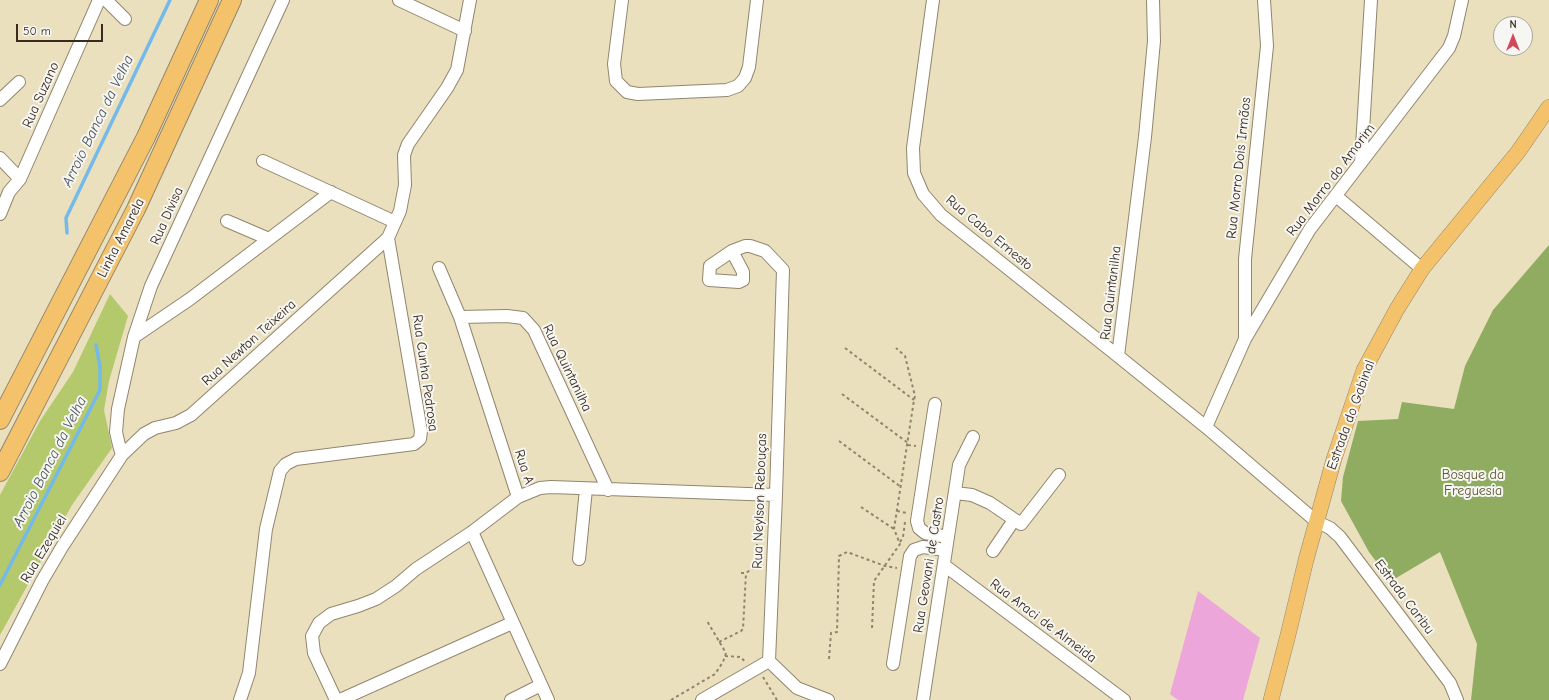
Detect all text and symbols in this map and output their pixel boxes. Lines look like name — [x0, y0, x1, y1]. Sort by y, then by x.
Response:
scale bar — [18, 16, 105, 42]
north arrow — [1493, 16, 1533, 56]
text: N — [1509, 18, 1517, 31]
text: 50 m — [23, 24, 51, 38]
water label: Arroio Banca da Velha — [58, 52, 138, 190]
street label: Rua Suzano — [19, 59, 63, 131]
street label: Rua Morro Dois Irmãos — [1223, 96, 1255, 240]
street label: Rua Morro do Amorim — [1283, 120, 1379, 240]
street label: Rua Divisa — [147, 185, 187, 247]
street label: Rua Cabo Ernesto — [942, 192, 1036, 274]
street label: Linha Amarela — [94, 195, 148, 281]
street label: Rua Quintanilha — [1097, 245, 1125, 341]
street label: Rua Newton Teixeira — [198, 296, 300, 390]
street label: Rua Cunha Pedrosa — [408, 314, 442, 432]
street label: Rua Quintanilha — [539, 322, 595, 414]
street label: Estrada do Gabinal — [1323, 358, 1379, 472]
water label: Arroio Banca da Velha — [9, 394, 91, 530]
street label: Rua Neylson Rebouças — [749, 433, 771, 569]
street label: Rua A — [511, 448, 537, 486]
park label: Bosque da Freguesia — [1442, 467, 1504, 500]
street label: Rua Geovani de Castro — [910, 496, 948, 634]
street label: Rua Ezequiel — [17, 512, 71, 586]
street label: Estrada Caribu — [1370, 556, 1438, 638]
street label: Rua Araci de Almeida — [986, 575, 1100, 667]

